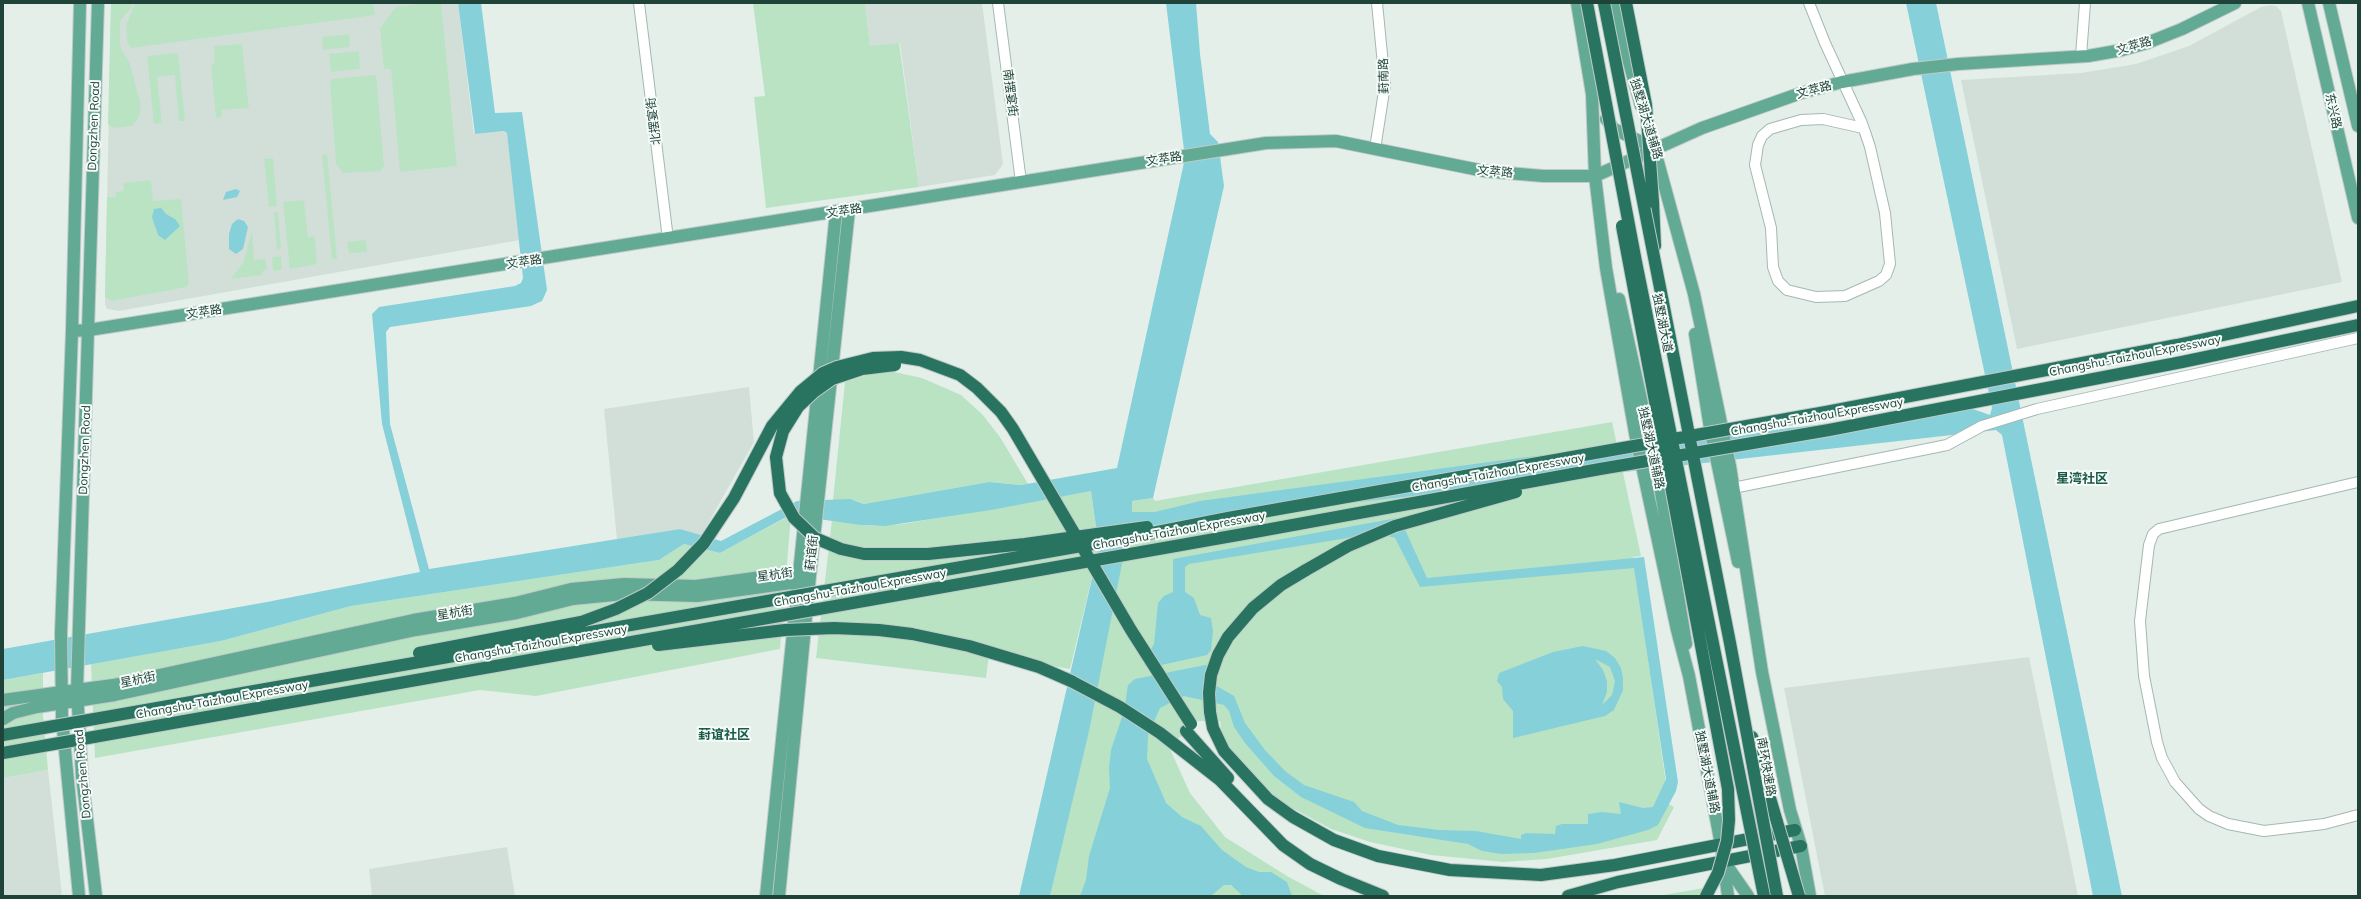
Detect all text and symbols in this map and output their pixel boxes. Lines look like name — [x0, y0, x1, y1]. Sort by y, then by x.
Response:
street label: 文萃路 — [2115, 34, 2153, 58]
street label: 葑南路 — [1376, 58, 1392, 94]
street label: 南摆宴街 — [1000, 68, 1020, 118]
street label: 独墅湖大道辅路 — [1627, 77, 1665, 161]
street label: 文萃路 — [1795, 78, 1833, 102]
street label: Dongzhen Road — [85, 81, 103, 171]
street label: 东兴路 — [2322, 92, 2344, 130]
street label: 北摆宴街 — [644, 96, 664, 146]
street label: 文萃路 — [1145, 149, 1183, 169]
street label: 文萃路 — [1476, 163, 1514, 181]
street label: 文萃路 — [825, 201, 863, 221]
street label: 文萃路 — [505, 252, 543, 272]
street label: 独墅湖大道 — [1649, 292, 1675, 354]
street label: 文萃路 — [185, 302, 223, 322]
street label: Changshu-Taizhou Expressway — [2048, 332, 2222, 380]
street label: Changshu-Taizhou Expressway — [1730, 395, 1904, 439]
street label: Dongzhen Road — [76, 405, 94, 495]
street label: 独墅湖大道辅路 — [1635, 405, 1667, 491]
street label: Changshu-Taizhou Expressway — [1411, 451, 1585, 495]
district label: 星湾社区 — [2056, 471, 2108, 487]
street label: Changshu-Taizhou Expressway — [1092, 509, 1266, 553]
street label: 葑谊街 — [803, 534, 821, 572]
street label: 星杭街 — [756, 565, 794, 585]
street label: Changshu-Taizhou Expressway — [773, 566, 947, 610]
street label: 星杭街 — [436, 603, 474, 623]
street label: Changshu-Taizhou Expressway — [454, 622, 628, 666]
street label: 星杭街 — [119, 669, 157, 691]
street label: Changshu-Taizhou Expressway — [135, 678, 309, 722]
district label: 葑谊社区 — [698, 727, 750, 743]
street label: Dongzhen Road — [72, 729, 94, 819]
street label: 独墅湖大道辅路 — [1692, 729, 1722, 815]
street label: 南环快速路 — [1754, 736, 1778, 798]

